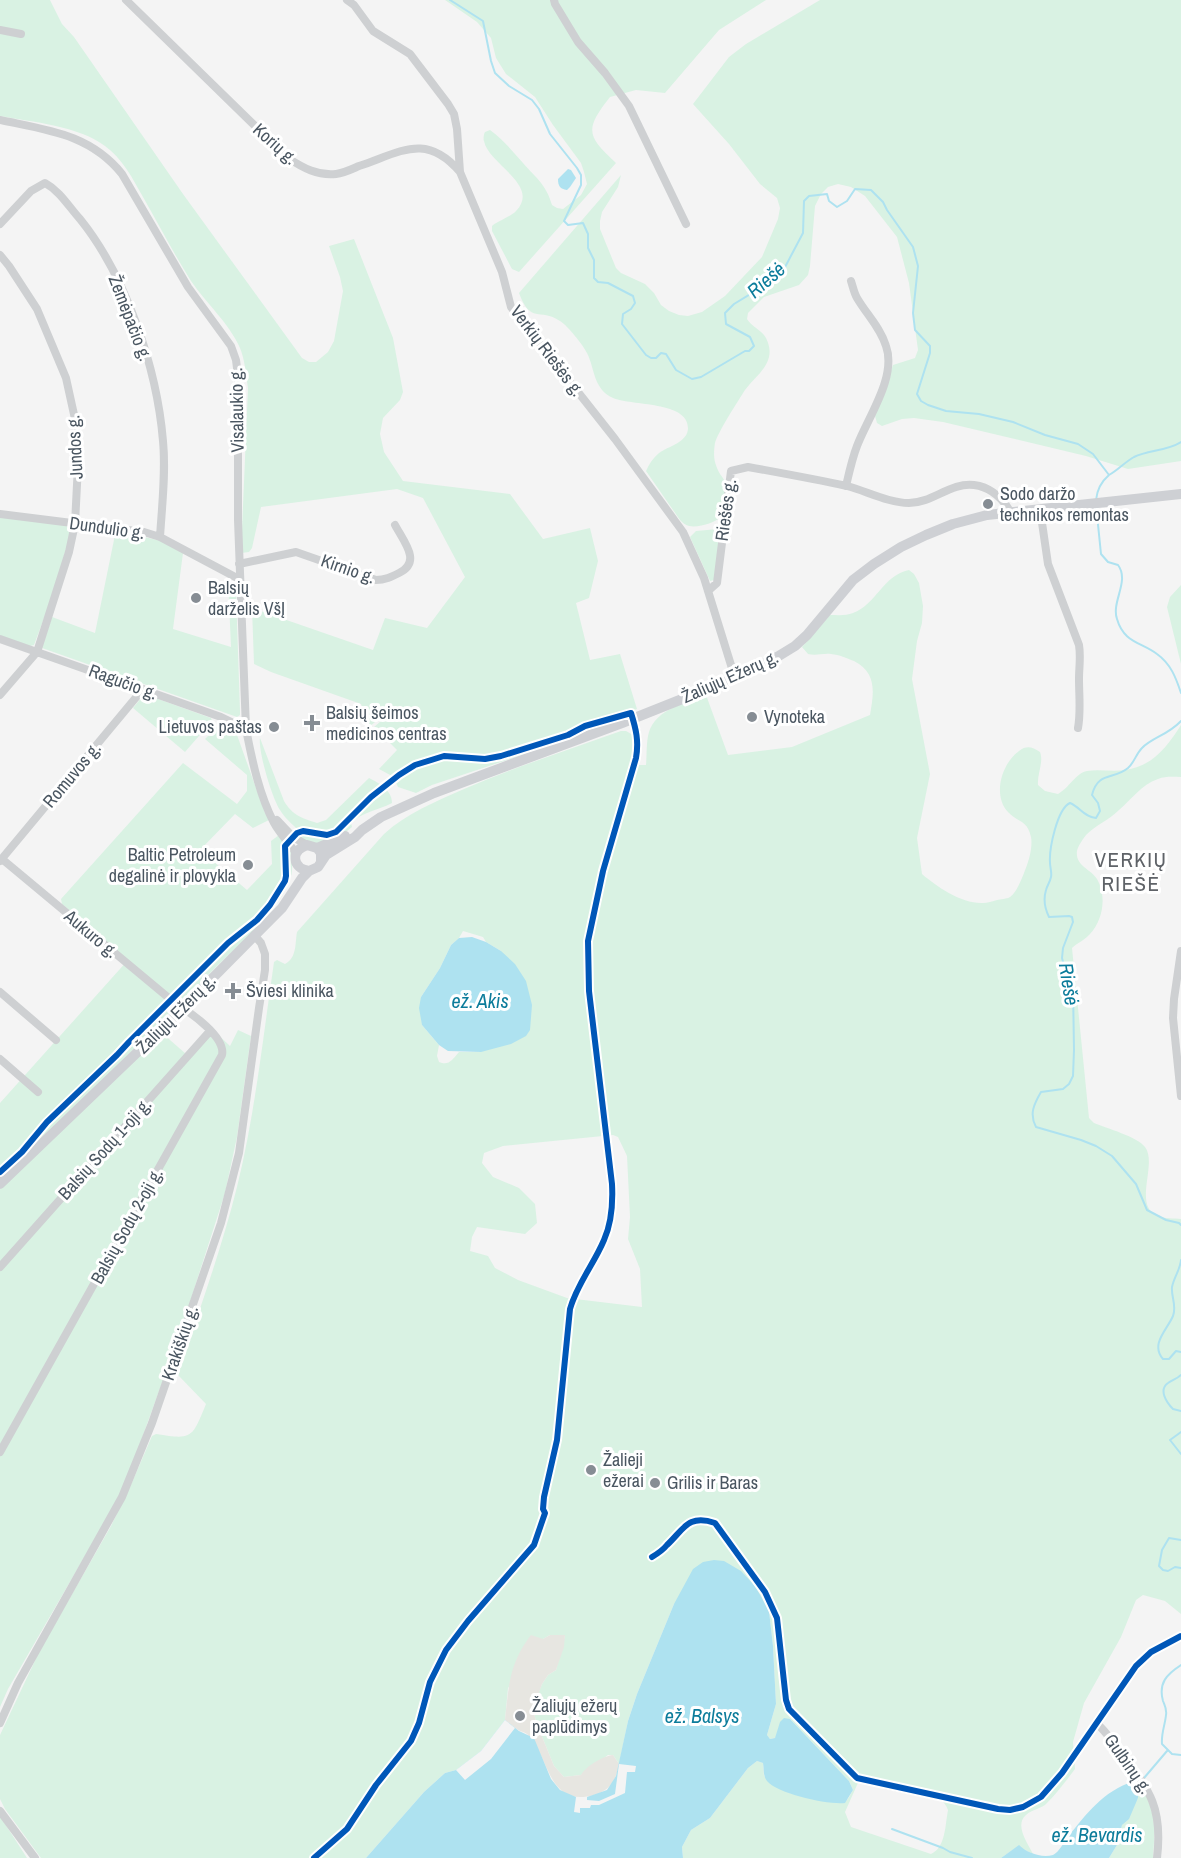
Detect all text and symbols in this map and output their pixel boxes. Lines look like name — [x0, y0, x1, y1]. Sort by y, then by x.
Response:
street label: Korių g. — [248, 117, 303, 170]
water label: Riešė — [741, 255, 791, 304]
street label: Žemėpačio g. — [103, 271, 158, 364]
street label: Verkių Riešės g. — [505, 300, 590, 401]
street label: Visalaukio g. — [223, 367, 250, 453]
street label: Jundos g. — [60, 414, 89, 480]
street label: Riešės g. — [709, 477, 742, 543]
place label: Sodo daržo technikos remontas — [1000, 481, 1129, 527]
marker: Sodo daržo technikos remontas — [981, 497, 995, 511]
street label: Dundulio g. — [68, 510, 146, 545]
street label: Kirnio g. — [318, 548, 379, 589]
place label: Balsių darželis VšĮ — [208, 575, 285, 621]
marker: Balsių darželis VšĮ — [189, 591, 203, 605]
street label: Žaliųjų Ežerų g. — [677, 644, 782, 709]
street label: Ragučio g. — [85, 658, 161, 705]
place label: Balsių šeimos medicinos centras — [326, 700, 447, 746]
place label: Vynoteka — [764, 704, 825, 729]
marker: Vynoteka — [745, 710, 759, 724]
place label: Lietuvos paštas — [159, 714, 262, 739]
marker: Balsių šeimos medicinos centras — [303, 714, 321, 732]
marker: Lietuvos paštas — [267, 720, 281, 734]
street label: Romuvos g. — [37, 736, 107, 813]
place label: Baltic Petroleum degalinė ir plovykla — [109, 842, 236, 888]
district label: VERKIŲ RIEŠĖ — [1094, 845, 1168, 898]
marker: Baltic Petroleum degalinė ir plovykla — [241, 858, 255, 872]
street label: Aukuro g. — [58, 903, 124, 964]
water label: Riešė — [1053, 961, 1086, 1007]
street label: Žaliųjų Ežerų g. — [130, 968, 221, 1059]
place label: Šviesi klinika — [246, 978, 334, 1003]
marker: Šviesi klinika — [224, 982, 242, 1000]
water label: ež. Akis — [451, 987, 509, 1014]
street label: Balsių Sodų 1-oji g. — [52, 1092, 157, 1205]
street label: Balsių Sodų 2-oji g. — [84, 1163, 169, 1288]
street label: Krakiškių g. — [155, 1302, 204, 1384]
place label: Žalieji ežerai — [603, 1447, 644, 1493]
marker: Žalieji ežerai — [584, 1463, 598, 1477]
place label: Grilis ir Baras — [667, 1470, 758, 1495]
marker: Grilis ir Baras — [648, 1476, 662, 1490]
place label: Žaliųjų ežerų paplūdimys — [532, 1693, 618, 1739]
water label: ež. Balsys — [665, 1702, 739, 1729]
marker: Žaliųjų ežerų paplūdimys — [513, 1709, 527, 1723]
street label: Gulbinų g. — [1099, 1729, 1158, 1799]
water label: ež. Bevardis — [1051, 1821, 1143, 1848]

